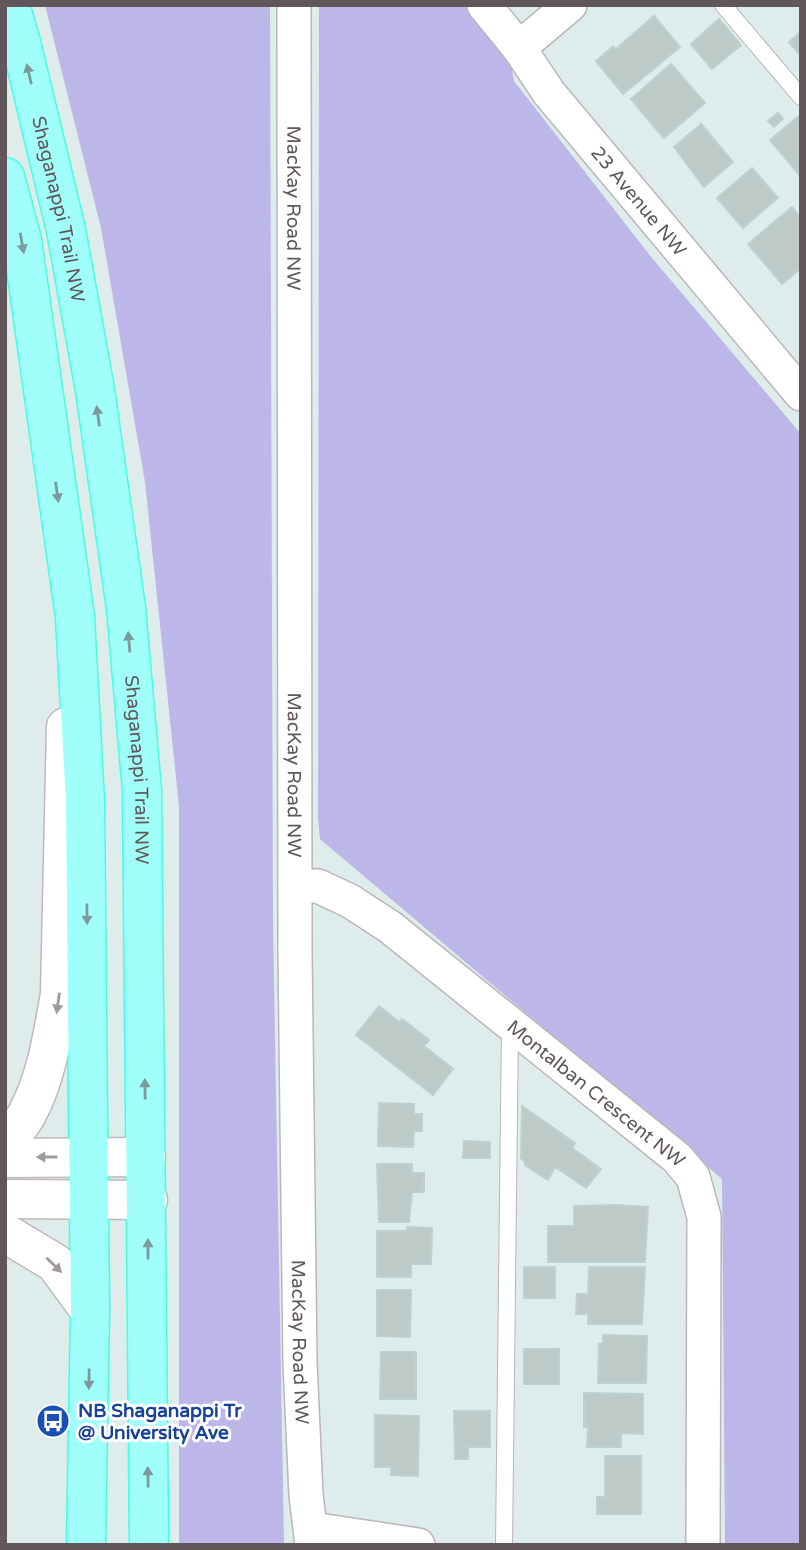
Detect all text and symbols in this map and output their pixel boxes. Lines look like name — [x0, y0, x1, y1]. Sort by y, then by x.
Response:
one-way arrow — [23, 62, 34, 84]
street label: Shaganappi Trail NW — [27, 114, 89, 304]
street label: MacKay Road NW — [282, 126, 304, 290]
street label: 23 Avenue NW — [586, 142, 691, 261]
one-way arrow — [17, 232, 28, 254]
one-way arrow — [93, 405, 104, 427]
one-way arrow — [52, 482, 63, 504]
one-way arrow — [123, 631, 134, 653]
street label: Shaganappi Trail NW — [120, 674, 153, 865]
street label: MacKay Road NW — [283, 693, 305, 857]
one-way arrow — [81, 904, 92, 926]
one-way arrow — [52, 992, 63, 1014]
street label: Montalban Crescent NW — [503, 1016, 689, 1172]
one-way arrow — [139, 1078, 151, 1100]
one-way arrow — [36, 1151, 58, 1163]
one-way arrow — [142, 1238, 154, 1260]
one-way arrow — [45, 1257, 63, 1273]
street label: MacKay Road NW — [287, 1259, 313, 1425]
one-way arrow — [83, 1369, 95, 1391]
place label: NB Shaganappi Tr @ University Ave — [78, 1400, 242, 1445]
bus stop icon: NB Shaganappi Tr @ University Ave — [34, 1402, 72, 1440]
one-way arrow — [143, 1465, 154, 1487]

